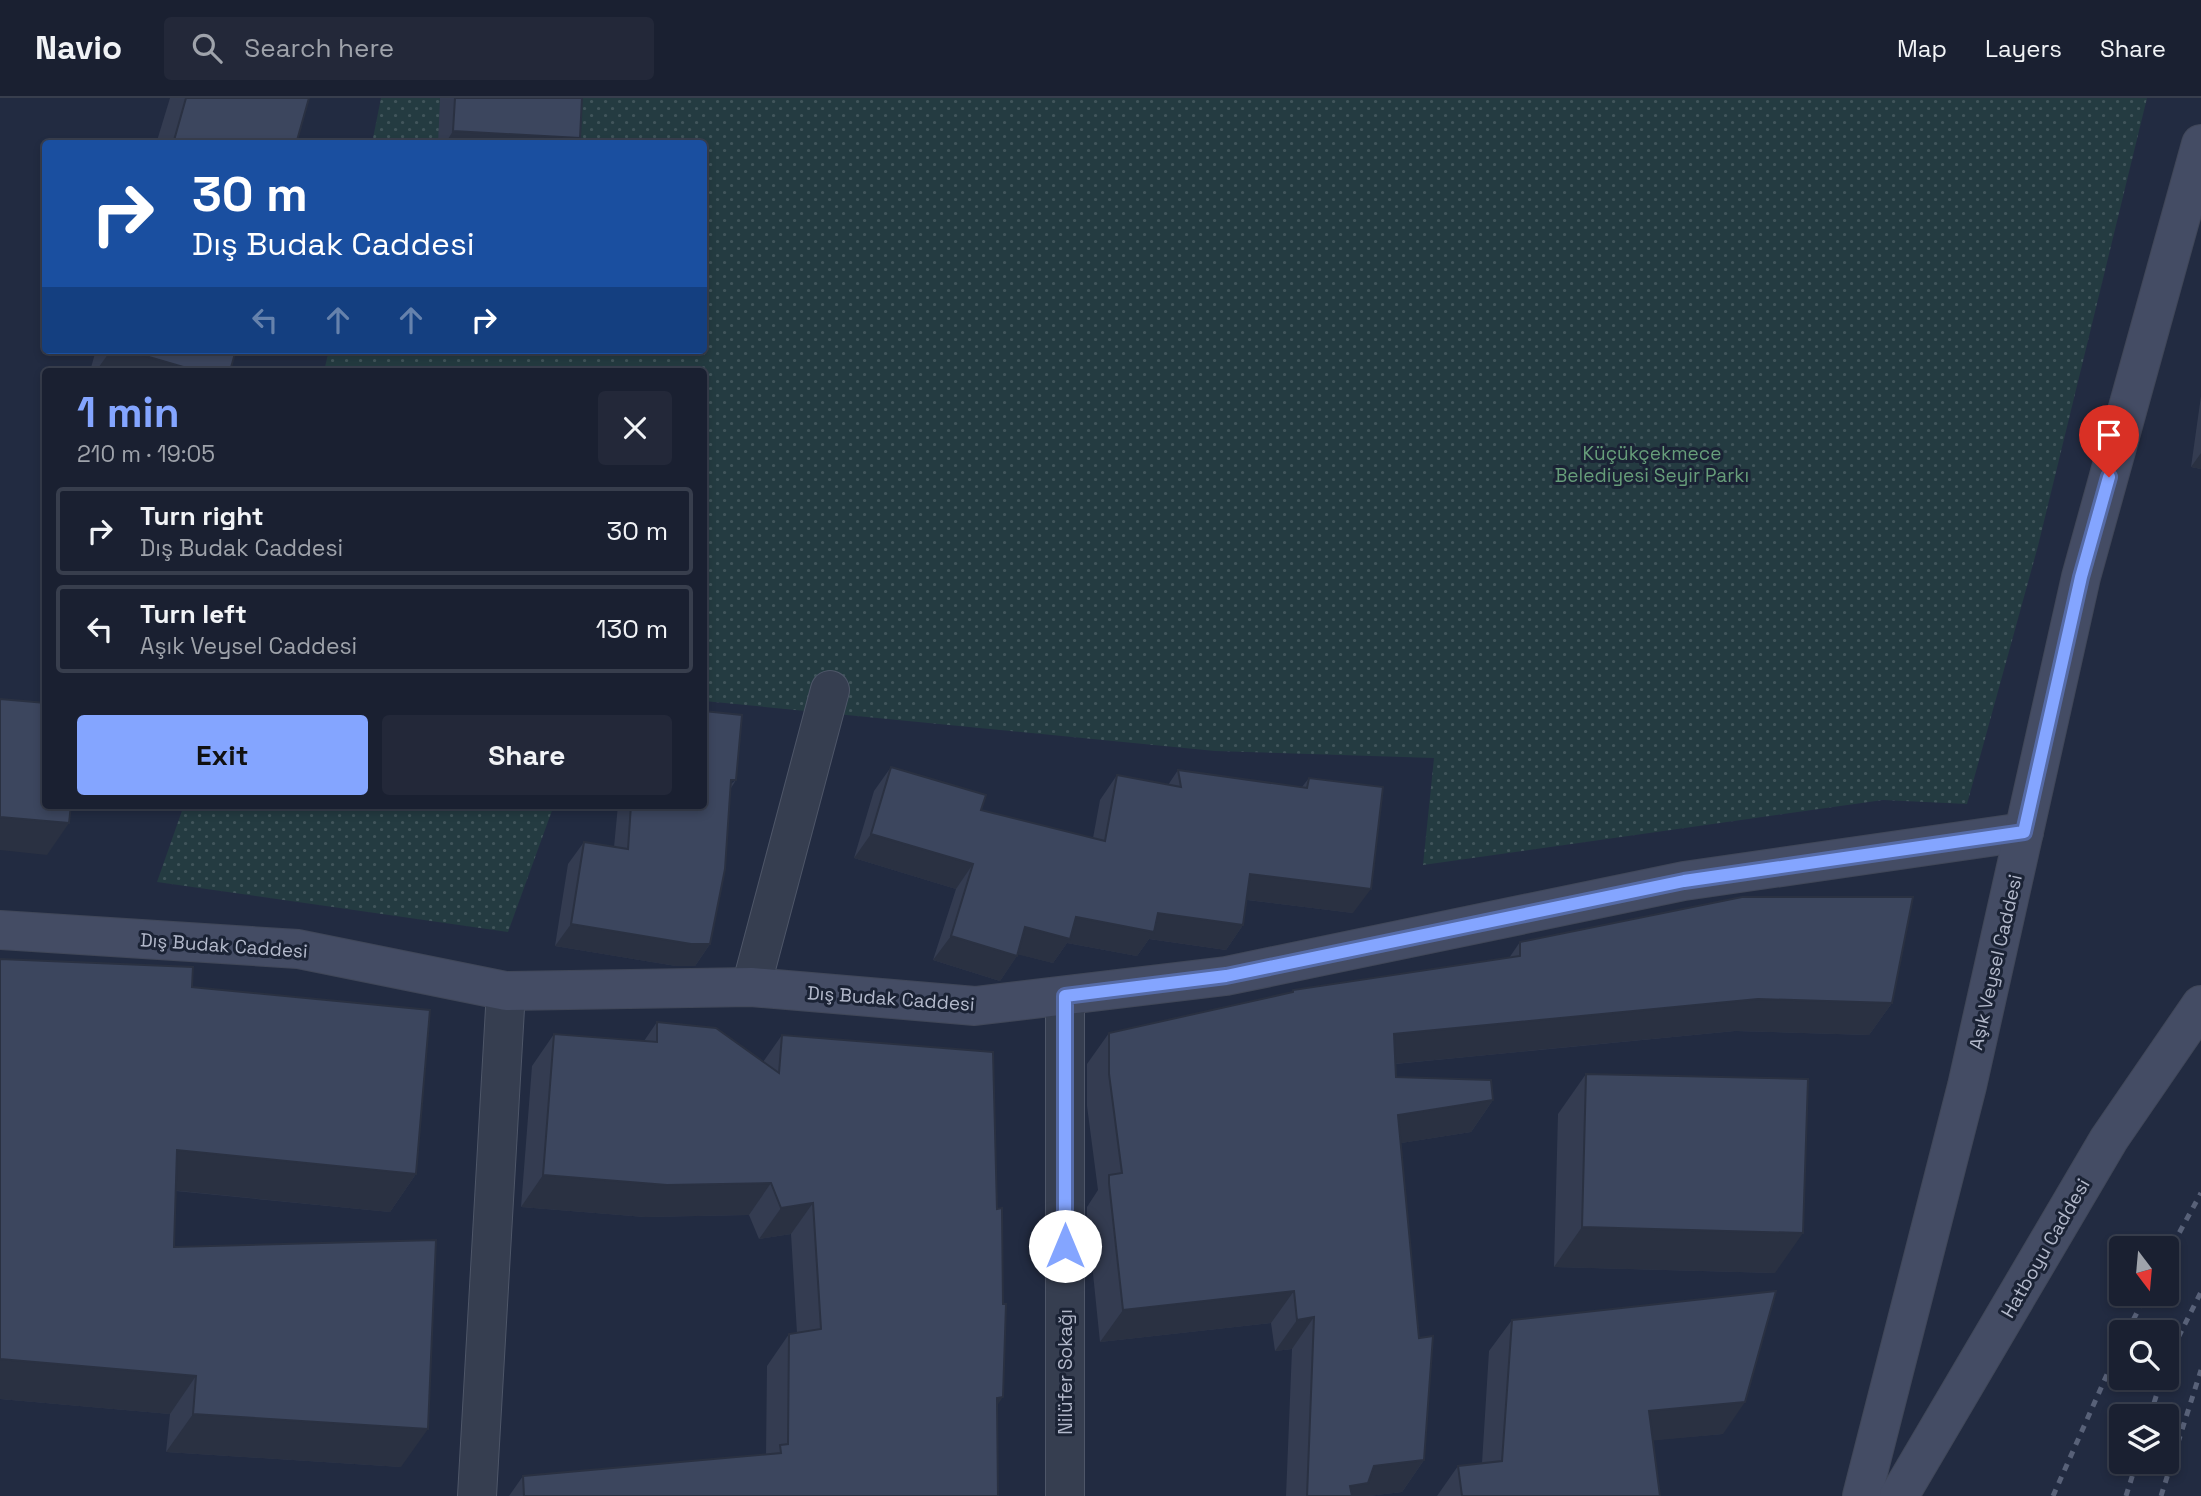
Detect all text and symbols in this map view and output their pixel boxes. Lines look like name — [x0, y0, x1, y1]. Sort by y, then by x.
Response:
search box — [164, 17, 654, 80]
text: Navio — [35, 27, 122, 69]
icon: search — [188, 29, 226, 67]
text: Search here — [244, 31, 394, 65]
text: Map — [1897, 33, 1947, 64]
text: Layers — [1985, 33, 2062, 64]
text: Share — [2100, 33, 2166, 64]
text: 30 m — [192, 163, 308, 225]
icon: right — [77, 168, 168, 259]
text: Dış Budak Caddesi — [192, 224, 475, 264]
icon: left — [246, 301, 284, 339]
icon: ahead — [319, 301, 357, 339]
icon: ahead — [392, 301, 430, 339]
icon: right — [465, 301, 503, 339]
text: 1 min — [77, 386, 180, 439]
button: close — [598, 391, 672, 465]
pin — [2079, 405, 2139, 477]
icon: arrive — [2090, 416, 2128, 454]
text: 210 m · 19:05 — [77, 439, 215, 469]
park label: Küçükçekmece Belediyesi Seyir Parkı — [1555, 441, 1749, 488]
text: Turn right — [140, 499, 264, 533]
icon: right — [81, 512, 119, 550]
text: 30 m — [607, 514, 668, 548]
text: Dış Budak Caddesi — [140, 533, 343, 563]
text: Turn left — [140, 597, 247, 631]
icon: left — [81, 610, 119, 648]
text: 130 m — [596, 612, 668, 646]
text: Aşık Veysel Caddesi — [140, 631, 357, 661]
button: Exit — [77, 715, 368, 795]
button: Share — [382, 715, 672, 795]
street label: Aşık Veysel Caddesi — [1963, 872, 2028, 1052]
street label: Dış Budak Caddesi — [139, 927, 309, 964]
street label: Dış Budak Caddesi — [806, 980, 976, 1017]
street label: Hatboyu Caddesi — [1995, 1174, 2095, 1322]
position arrow — [1028, 1209, 1102, 1283]
north arrow — [2109, 1236, 2179, 1306]
map controls — [2109, 1236, 2179, 1474]
street label: Nilüfer Sokağı — [1053, 1309, 1078, 1435]
button: search — [2109, 1320, 2179, 1390]
button: layers — [2109, 1404, 2179, 1474]

